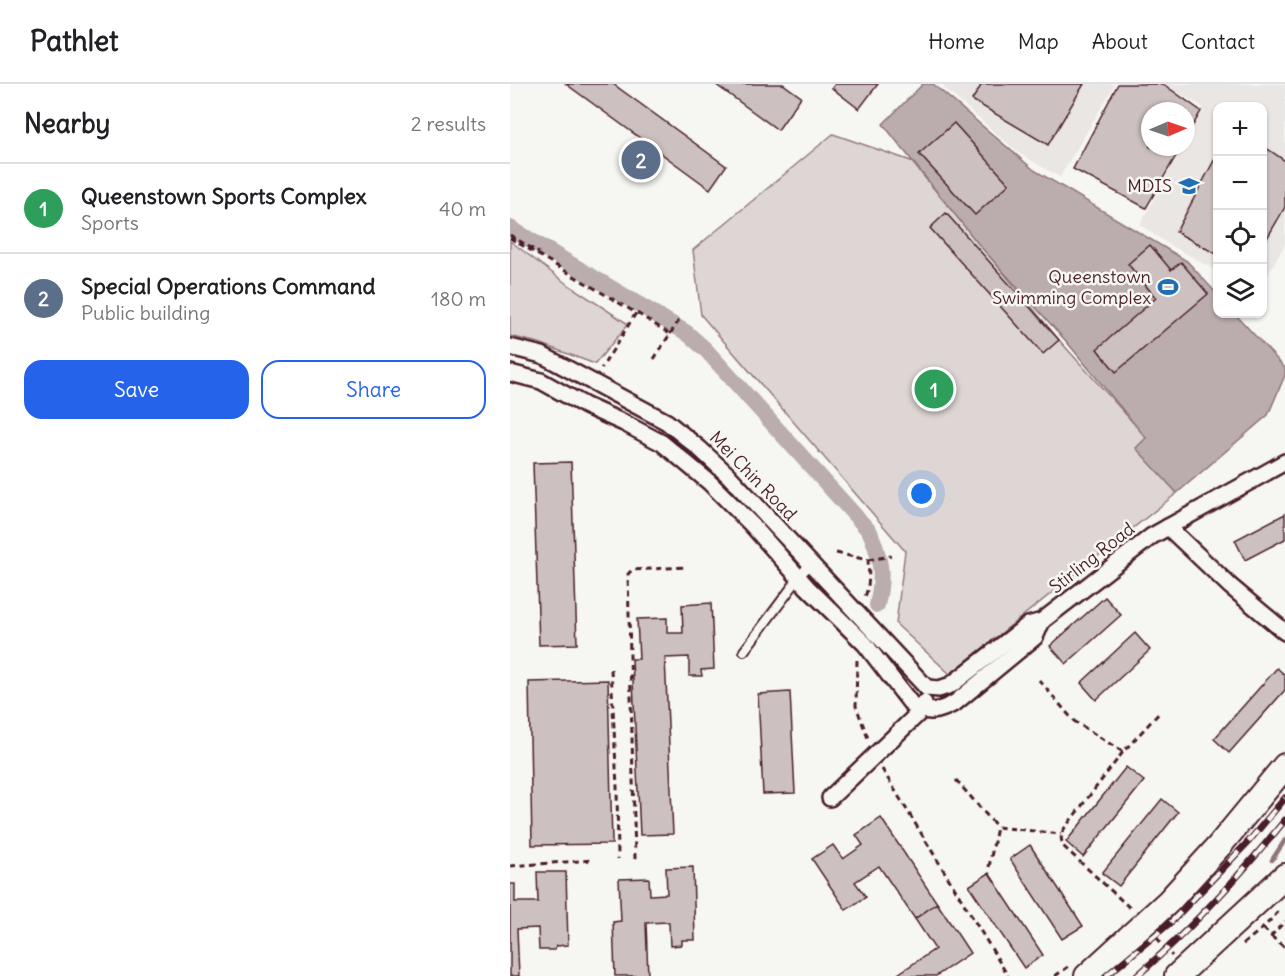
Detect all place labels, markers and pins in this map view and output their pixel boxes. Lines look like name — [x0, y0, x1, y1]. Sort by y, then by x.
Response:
pin: 2 — [622, 138, 660, 182]
place label: MDIS — [1127, 174, 1172, 197]
school or university icon: MDIS — [1177, 174, 1201, 198]
place label: Queenstown Swimming Complex — [992, 265, 1151, 309]
sports icon: Queenstown Swimming Complex — [1156, 275, 1180, 299]
pin: 1 — [914, 366, 954, 412]

